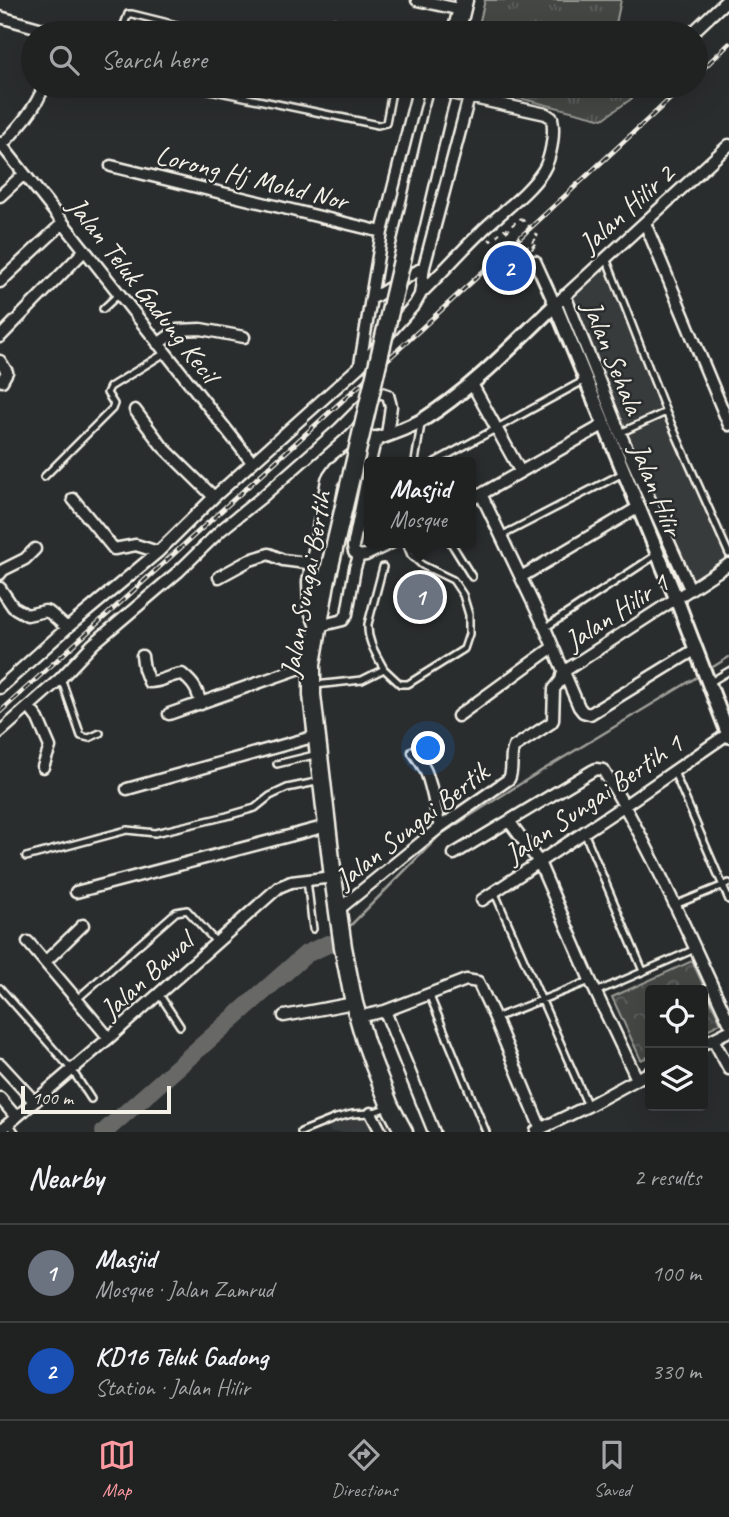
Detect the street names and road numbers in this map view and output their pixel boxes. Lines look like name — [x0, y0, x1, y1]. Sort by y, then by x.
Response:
street label: Lorong Hj Mohd Nor — [152, 137, 354, 219]
street label: Jalan Hilir 2 — [570, 155, 683, 262]
street label: Jalan Teluk Gadung Kecil — [59, 188, 230, 393]
street label: Jalan Sehala — [574, 293, 653, 421]
street label: Jalan Hilir — [621, 436, 692, 543]
street label: Jalan Sungai Bertih — [272, 487, 339, 682]
street label: Jalan Hilir 1 — [556, 564, 676, 659]
street label: Jalan Sungai Bertih 1 — [496, 725, 690, 872]
street label: Jalan Sungai Bertik — [326, 753, 497, 897]
street label: Jalan Bawal — [91, 921, 204, 1028]

